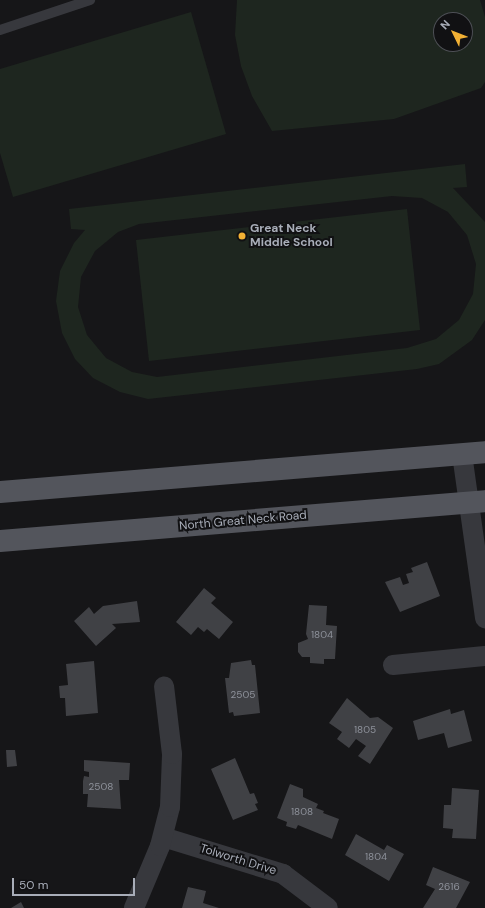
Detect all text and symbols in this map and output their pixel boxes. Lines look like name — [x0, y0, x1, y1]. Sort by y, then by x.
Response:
north arrow — [433, 12, 473, 52]
text: N — [437, 17, 453, 32]
place label: Great Neck Middle School — [250, 222, 333, 250]
marker: Great Neck Middle School — [237, 231, 247, 241]
street label: North Great Neck Road — [179, 508, 307, 534]
house number: 1804 — [311, 629, 333, 641]
house number: 2505 — [231, 689, 255, 701]
house number: 1805 — [354, 724, 376, 736]
house number: 2508 — [89, 781, 113, 793]
house number: 1808 — [291, 806, 313, 818]
street label: Tolworth Drive — [198, 842, 278, 878]
house number: 1804 — [365, 851, 387, 863]
scale bar — [14, 870, 137, 896]
text: 50 m — [19, 877, 48, 893]
house number: 2616 — [438, 881, 460, 893]

